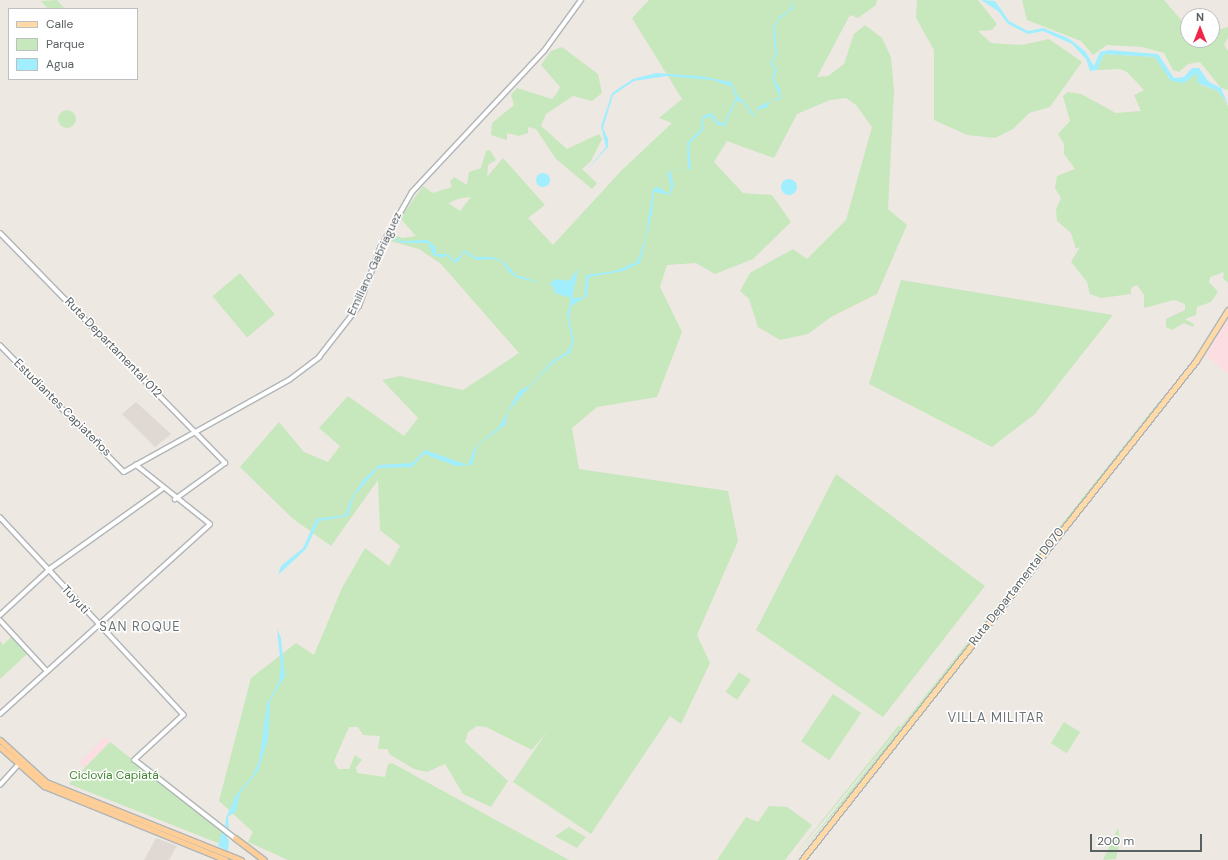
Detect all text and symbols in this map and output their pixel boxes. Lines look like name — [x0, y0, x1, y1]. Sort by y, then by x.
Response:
legend — [8, 8, 138, 80]
north arrow — [1180, 8, 1220, 48]
text: N — [1196, 10, 1204, 24]
text: Calle — [46, 16, 73, 32]
text: Parque — [46, 36, 85, 52]
text: Agua — [46, 56, 74, 72]
street label: Emiliano Gabriaguez — [345, 210, 405, 318]
street label: Ruta Departamental 012 — [61, 295, 165, 401]
street label: Estudiantes Capiateños — [10, 356, 114, 460]
street label: Ruta Departamental D070 — [967, 525, 1067, 649]
street label: Tuyuti — [58, 583, 92, 617]
district label: SAN ROQUE — [99, 619, 181, 635]
district label: VILLA MILITAR — [947, 710, 1045, 726]
park label: Ciclovía Capiatá — [69, 769, 159, 783]
scale bar — [1092, 826, 1204, 852]
text: 200 m — [1097, 833, 1134, 849]

